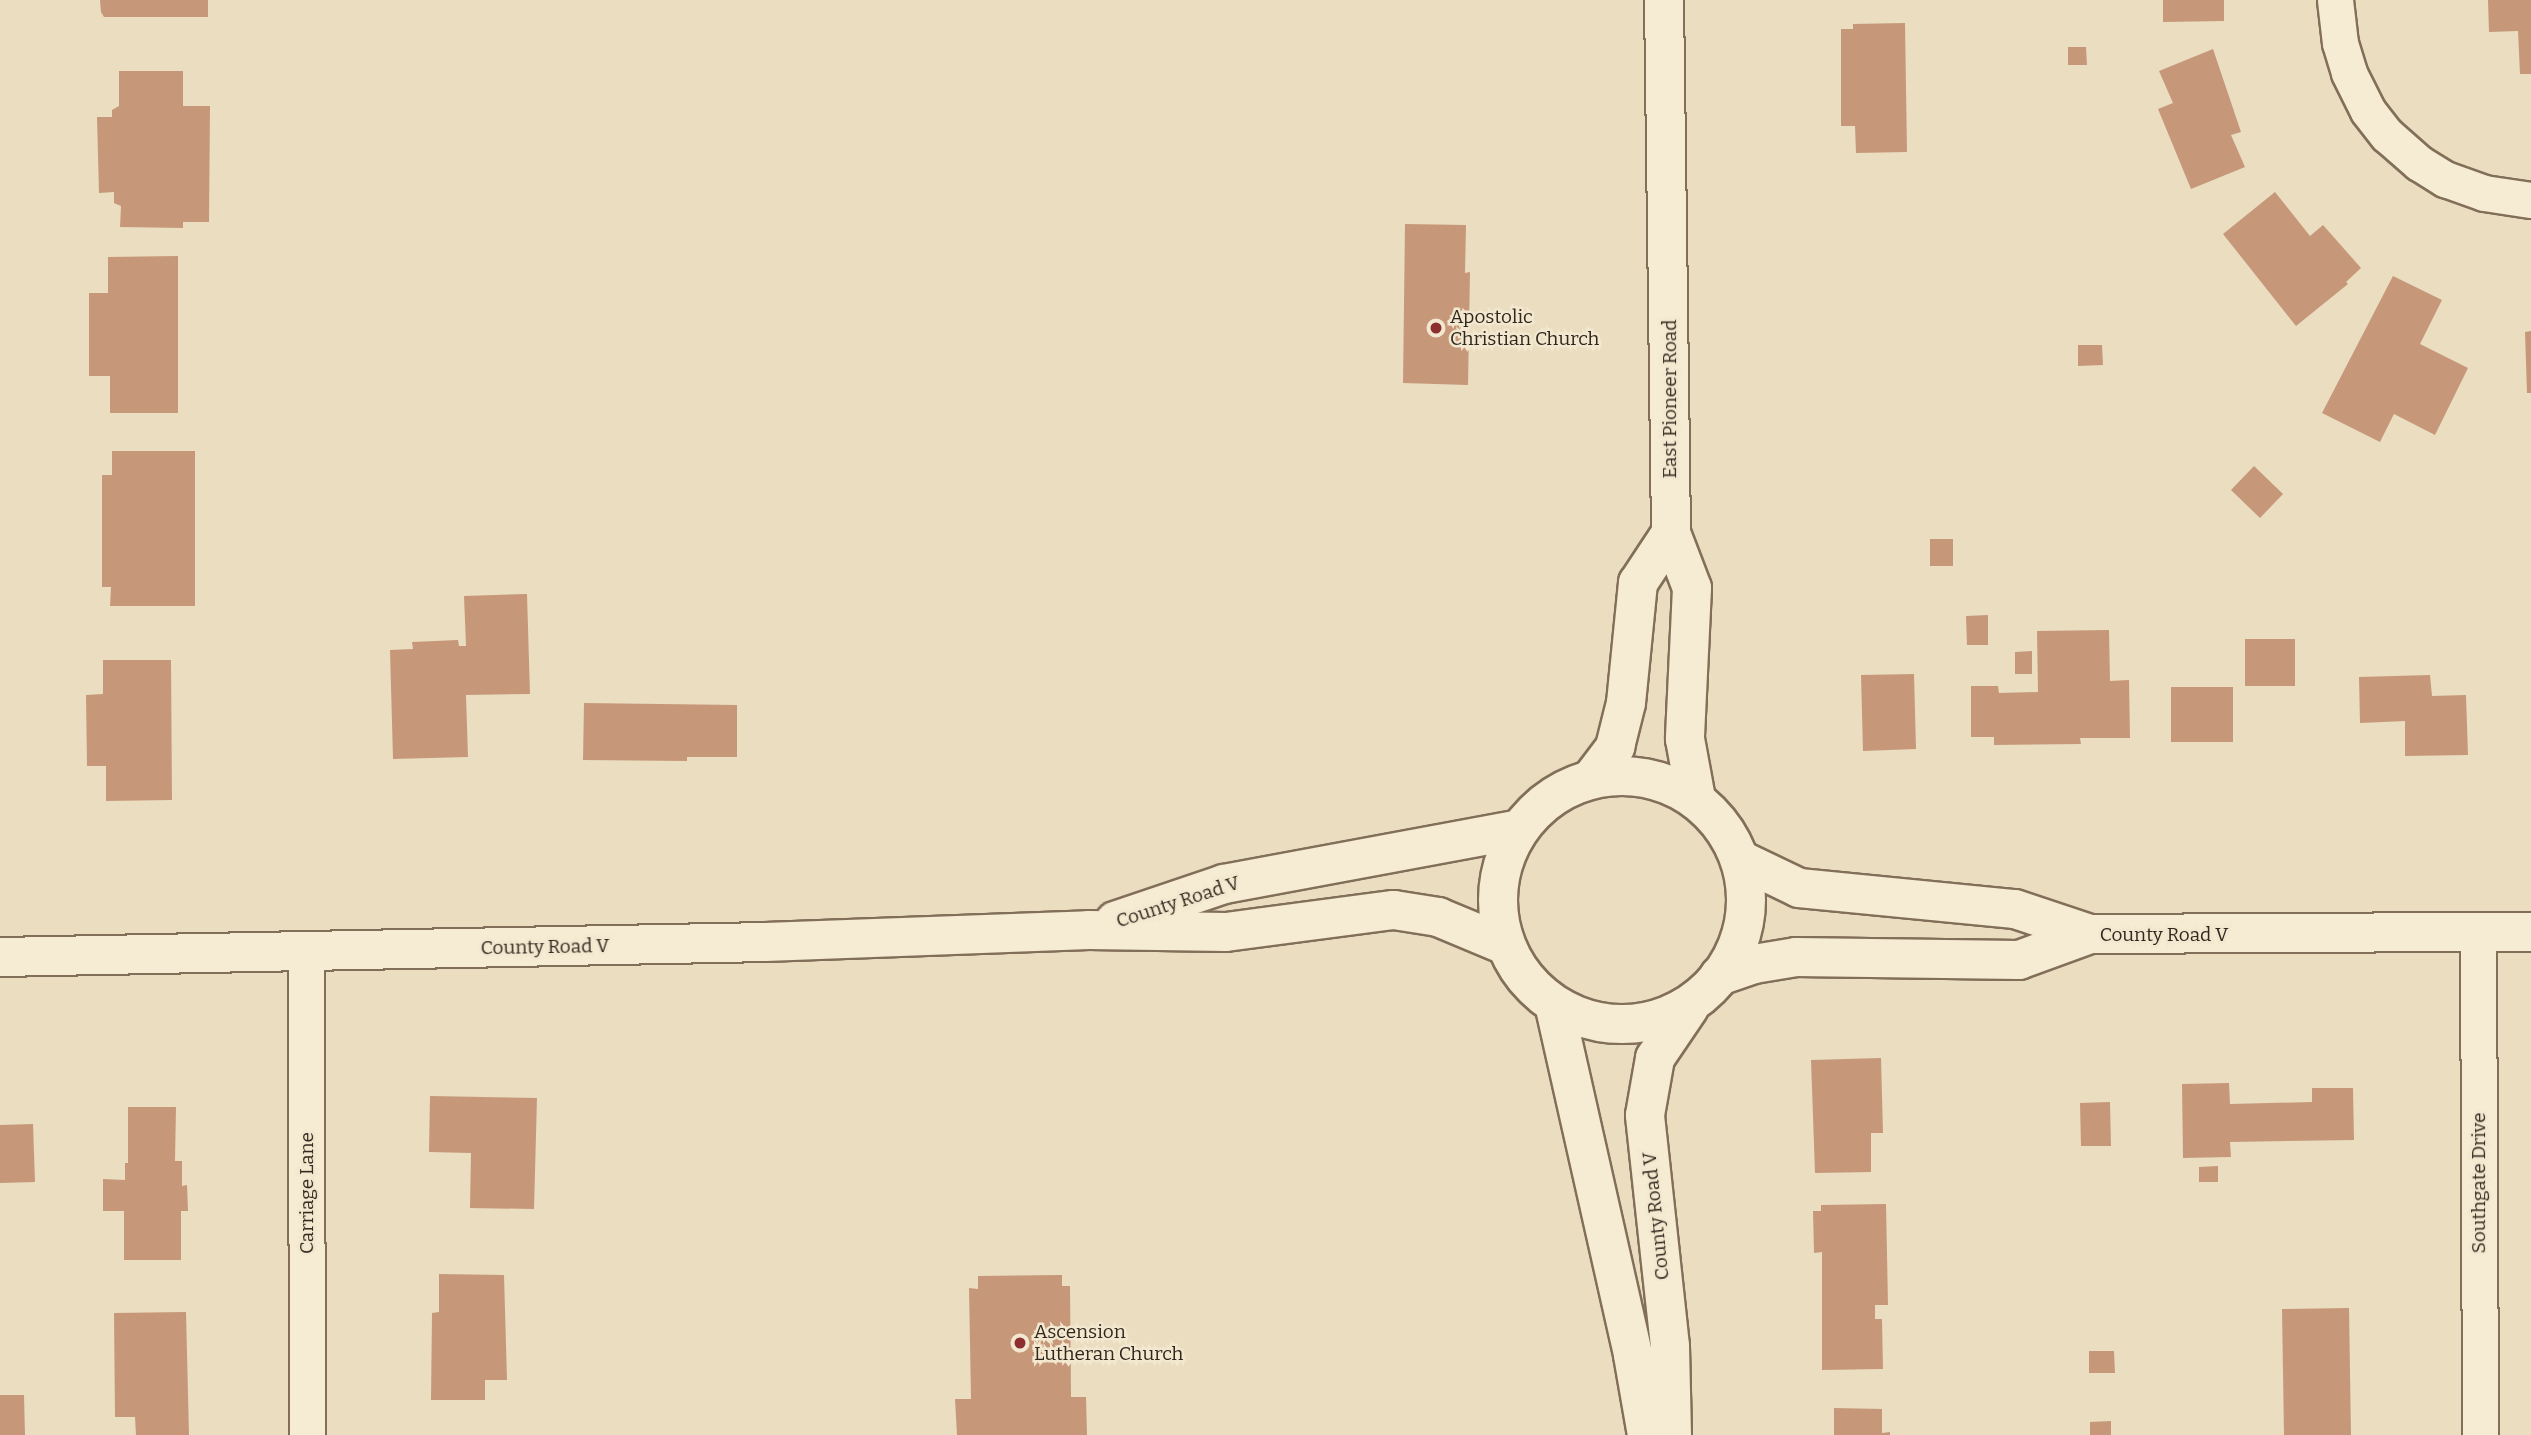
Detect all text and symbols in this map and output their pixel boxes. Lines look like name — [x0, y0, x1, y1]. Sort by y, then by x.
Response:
place label: Apostolic Christian Church — [1450, 306, 1599, 350]
street label: East Pioneer Road — [1659, 319, 1681, 479]
marker: Apostolic Christian Church — [1428, 320, 1444, 336]
street label: County Road V — [1113, 871, 1243, 933]
street label: County Road V — [2100, 924, 2228, 946]
street label: County Road V — [480, 934, 610, 960]
street label: Southgate Drive — [2468, 1113, 2490, 1253]
street label: Carriage Lane — [296, 1132, 318, 1254]
street label: County Road V — [1638, 1151, 1674, 1281]
place label: Ascension Lutheran Church — [1034, 1321, 1183, 1365]
marker: Ascension Lutheran Church — [1012, 1335, 1028, 1351]

